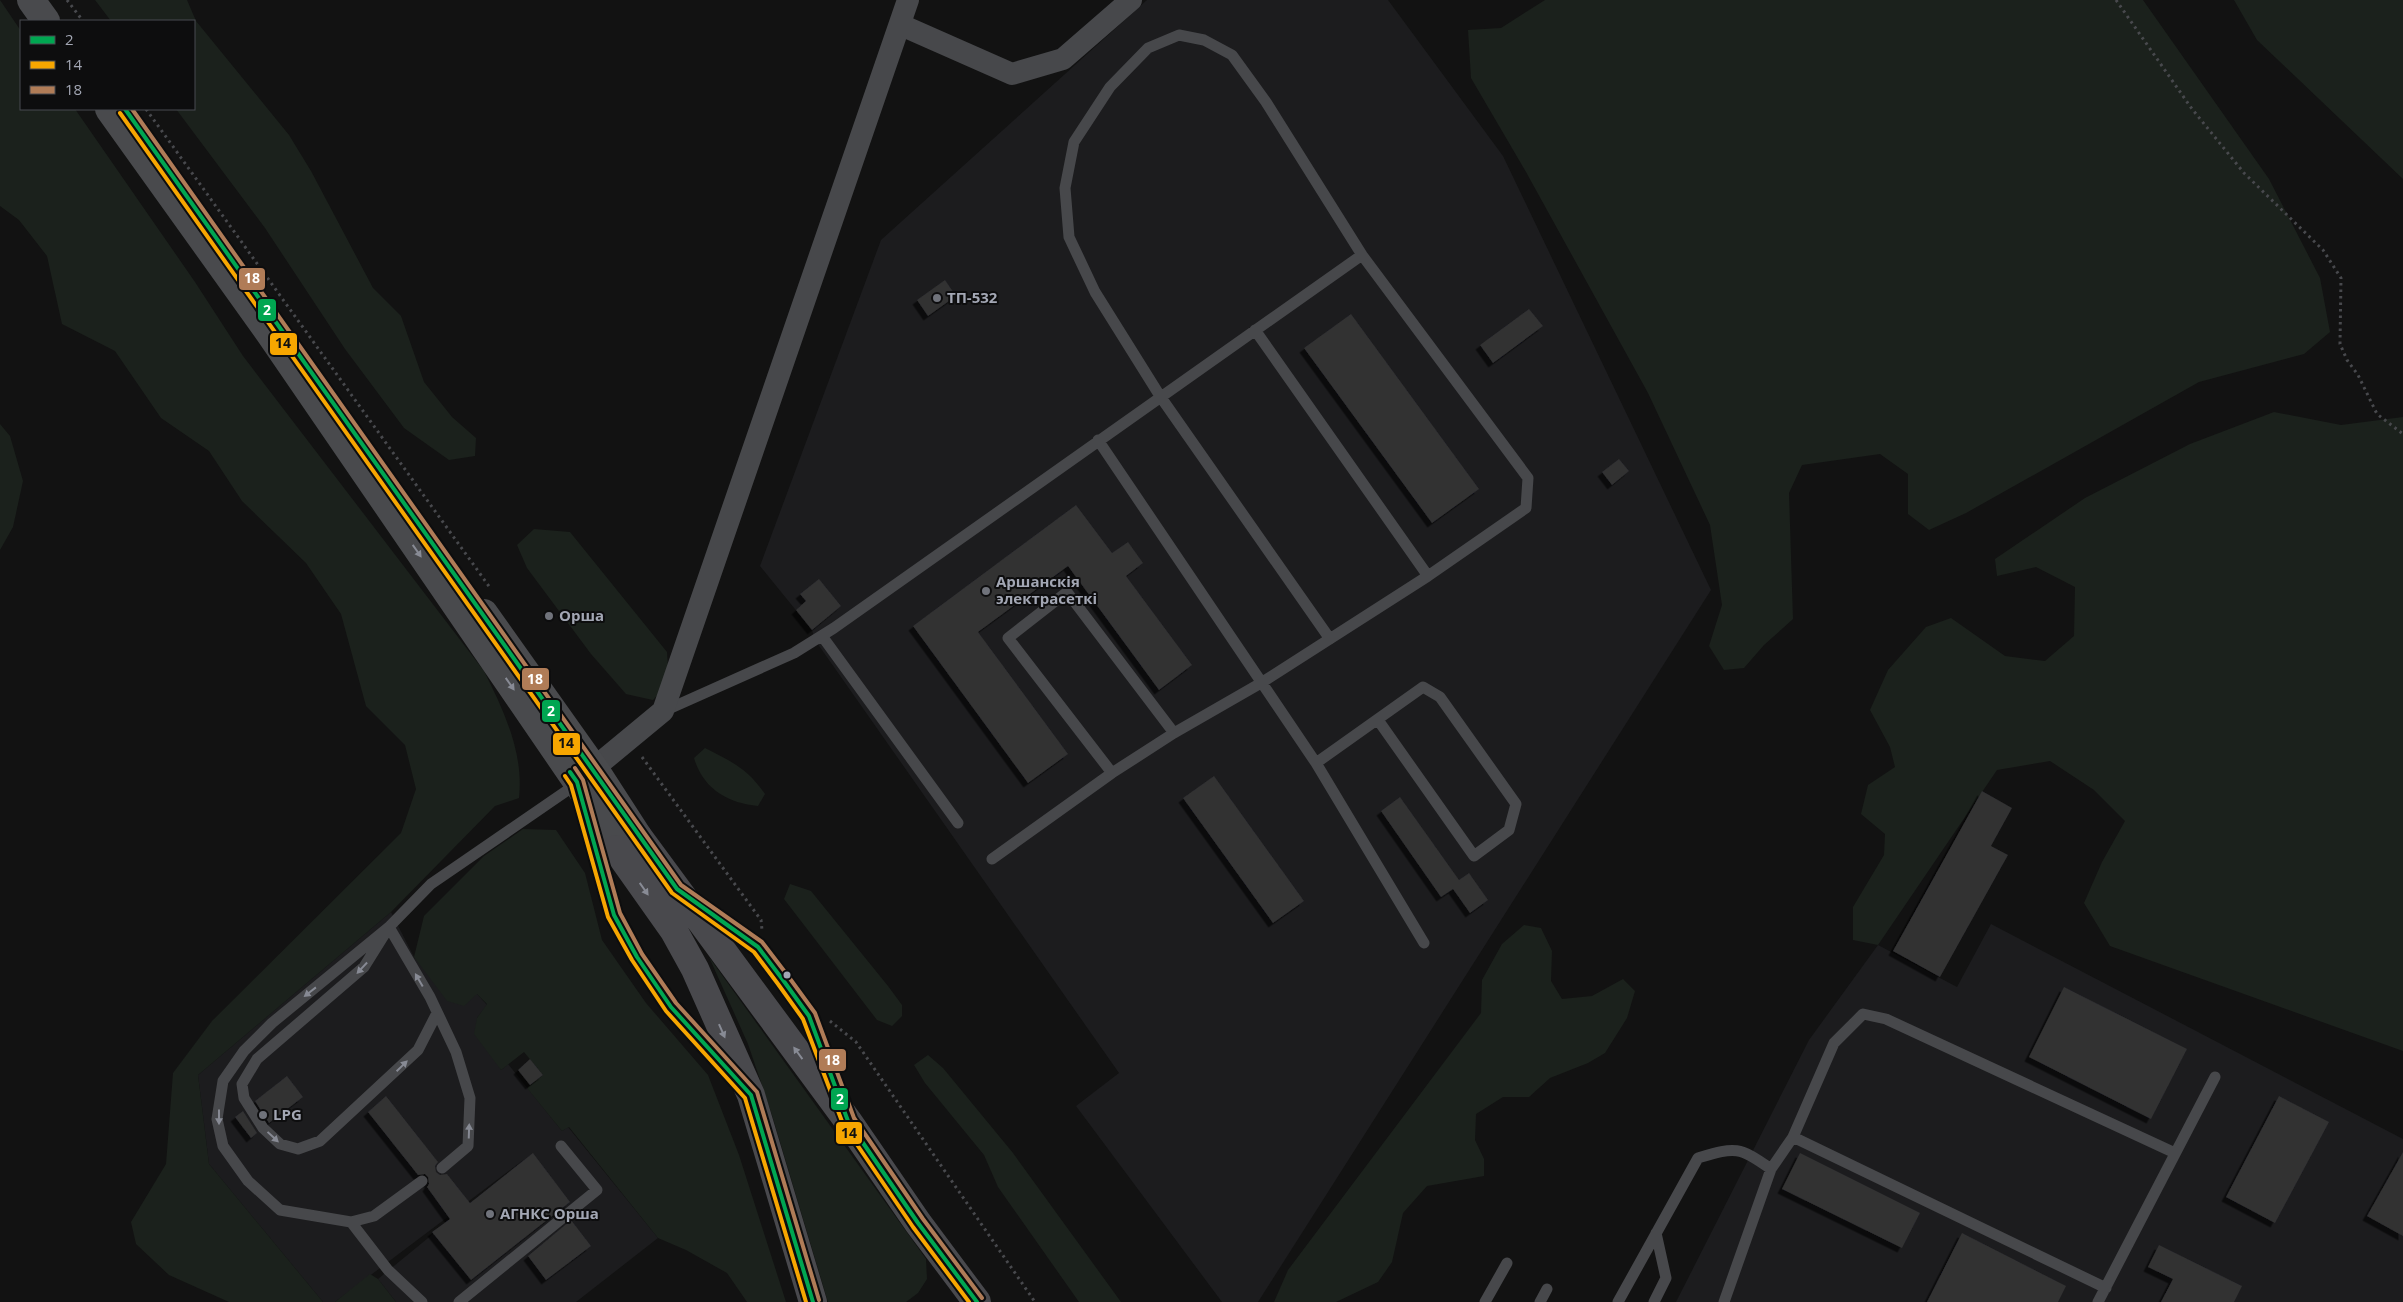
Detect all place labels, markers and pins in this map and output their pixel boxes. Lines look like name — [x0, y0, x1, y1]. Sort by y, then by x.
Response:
place label: ТП-532 — [947, 287, 998, 307]
marker: ТП-532 — [931, 292, 943, 304]
place label: Аршанскія электрасеткі — [996, 571, 1097, 608]
marker: Аршанскія электрасеткі — [980, 585, 992, 597]
place label: Орша — [559, 605, 604, 625]
marker: Орша — [543, 610, 555, 622]
unlabelled marker — [782, 970, 792, 980]
place label: LPG — [273, 1104, 302, 1124]
marker: LPG — [257, 1109, 269, 1121]
place label: АГНКС Орша — [500, 1203, 599, 1223]
marker: АГНКС Орша — [484, 1208, 496, 1220]

